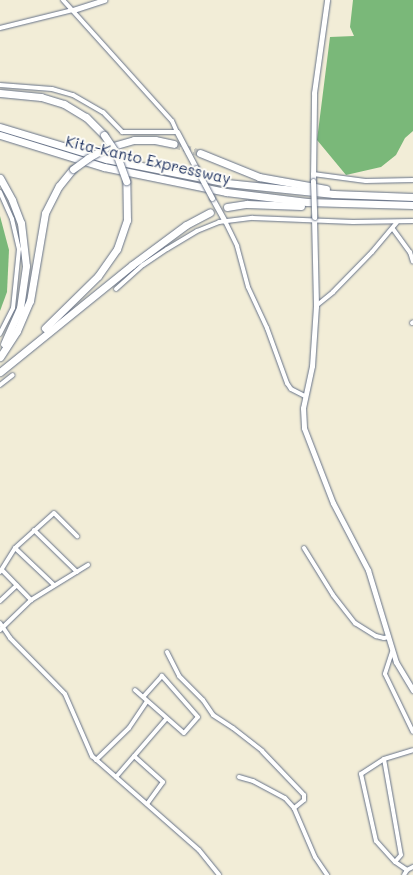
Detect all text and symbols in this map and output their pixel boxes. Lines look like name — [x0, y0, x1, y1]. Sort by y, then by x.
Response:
street label: Kita-Kanto Expressway — [64, 132, 232, 188]

